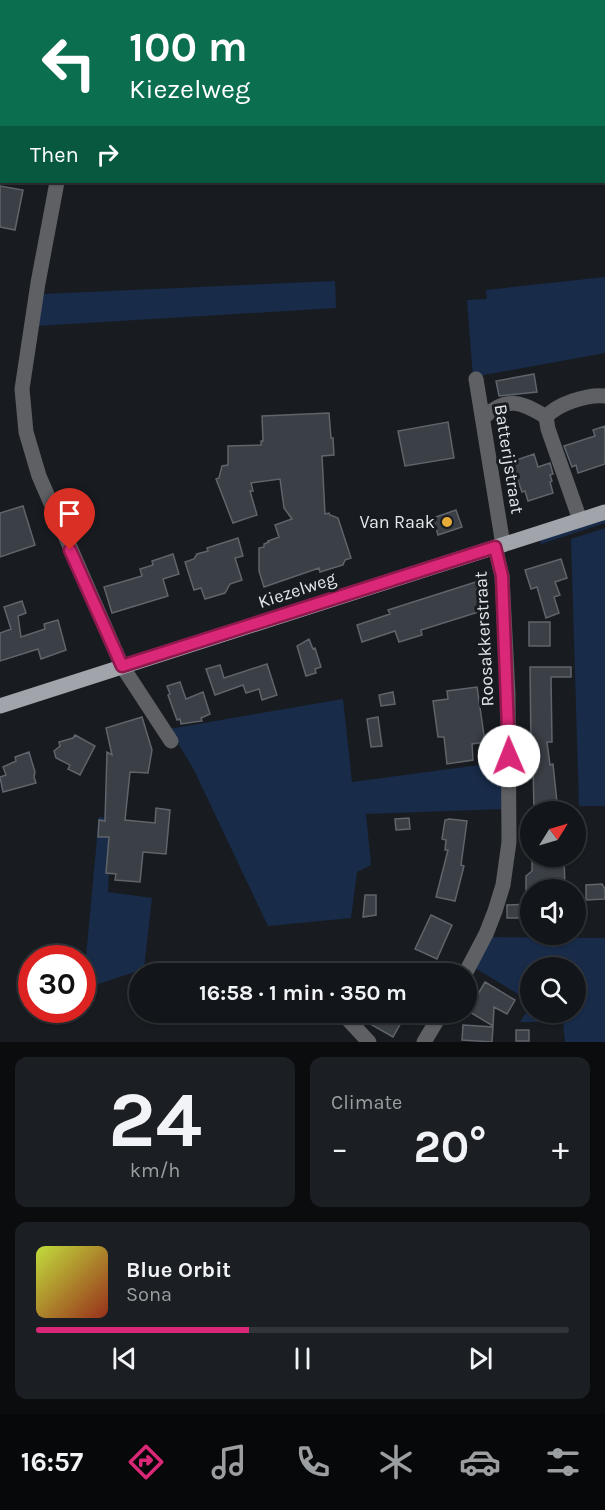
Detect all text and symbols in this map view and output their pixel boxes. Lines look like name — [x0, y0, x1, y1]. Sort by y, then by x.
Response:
text: 100 m — [129, 22, 248, 72]
icon: left — [30, 24, 108, 102]
text: Kiezelweg — [129, 73, 250, 105]
icon: right — [91, 138, 124, 171]
text: Then — [30, 142, 79, 168]
street label: Batterijstraat — [489, 403, 529, 516]
pin — [44, 488, 95, 550]
icon: arrive — [53, 497, 86, 530]
place label: Van Raak — [359, 511, 435, 533]
marker: Van Raak — [440, 515, 454, 529]
street label: Kiezelweg — [255, 567, 339, 613]
street label: Roosakkerstraat — [469, 571, 499, 707]
position arrow — [477, 724, 541, 788]
north arrow — [520, 801, 586, 867]
map controls — [520, 801, 586, 1023]
button: sound — [520, 879, 586, 945]
speed limit sign: 30 — [18, 945, 96, 1023]
button: search — [520, 957, 586, 1023]
text: 16:58 · 1 min · 350 m — [199, 980, 407, 1006]
text: 24 — [108, 1074, 202, 1166]
text: Climate — [331, 1091, 402, 1114]
text: 20° — [413, 1121, 487, 1173]
text: − — [331, 1129, 348, 1167]
text: + — [552, 1129, 569, 1167]
text: km/h — [130, 1159, 180, 1182]
text: Blue Orbit — [126, 1257, 231, 1283]
text: Sona — [126, 1283, 172, 1306]
icon: previous — [108, 1342, 141, 1375]
icon: pause — [286, 1342, 319, 1375]
icon: next — [464, 1342, 497, 1375]
icon: directions — [125, 1441, 167, 1483]
icon: music — [208, 1441, 250, 1483]
icon: phone — [292, 1441, 334, 1483]
icon: climate — [375, 1441, 417, 1483]
icon: car — [459, 1441, 501, 1483]
icon: filters — [542, 1441, 584, 1483]
text: 16:57 — [21, 1446, 83, 1478]

